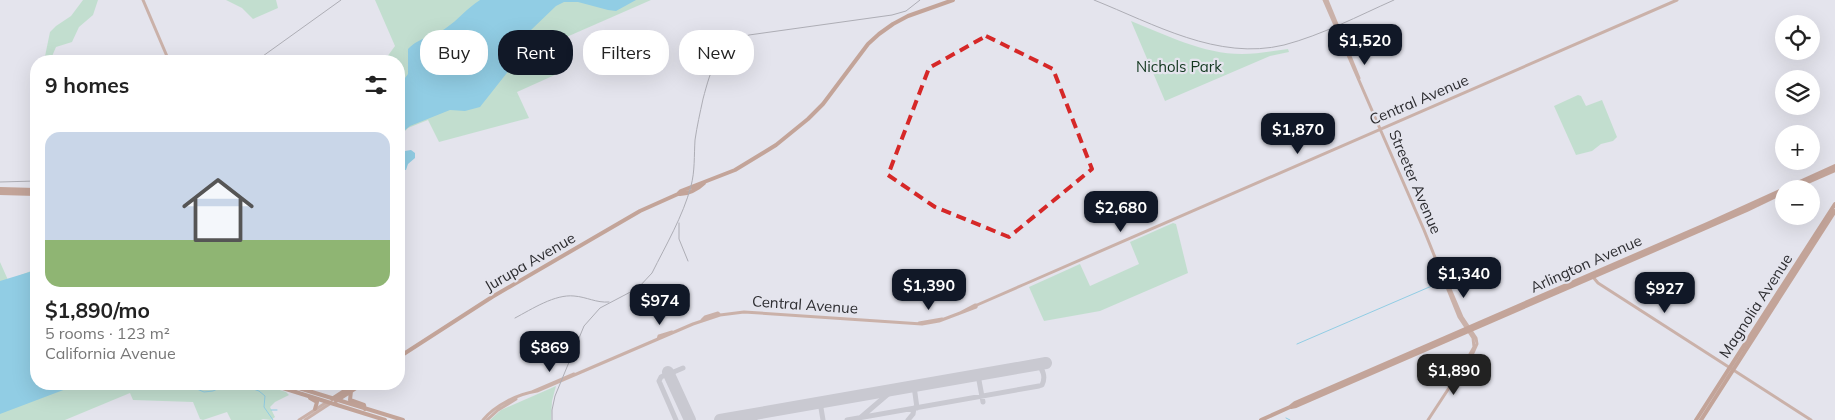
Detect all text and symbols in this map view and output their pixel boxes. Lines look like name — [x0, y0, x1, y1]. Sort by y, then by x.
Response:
map controls — [1775, 15, 1820, 225]
button: locate — [1775, 15, 1820, 60]
pin: $1,520 — [1324, 23, 1406, 66]
chip: Buy — [420, 30, 488, 75]
chip: Rent — [498, 30, 573, 75]
chip: Filters — [583, 30, 669, 75]
chip: New — [679, 30, 754, 75]
text: $1,520 — [1339, 30, 1391, 50]
park label: Nichols Park — [1136, 57, 1222, 76]
street label: Central Avenue — [1366, 70, 1471, 129]
button: layers — [1775, 70, 1820, 115]
icon: filters — [362, 71, 390, 99]
text: 9 homes — [45, 72, 129, 98]
pin: $1,870 — [1257, 112, 1339, 155]
text: $1,870 — [1272, 119, 1324, 139]
button: + — [1775, 125, 1820, 170]
street label: Streeter Avenue — [1385, 127, 1446, 237]
icon: home — [173, 165, 263, 255]
button: − — [1775, 180, 1820, 225]
pin: $2,680 — [1080, 190, 1162, 233]
text: $2,680 — [1095, 197, 1147, 217]
street label: Jurupa Avenue — [481, 228, 579, 295]
street label: Arlington Avenue — [1527, 230, 1645, 297]
street label: Magnolia Avenue — [1715, 250, 1796, 361]
pin: $1,340 — [1423, 256, 1505, 299]
text: $1,340 — [1438, 263, 1490, 283]
pin: $1,390 — [888, 268, 970, 311]
pin: $927 — [1635, 272, 1695, 314]
text: $1,390 — [903, 275, 955, 295]
text: $927 — [1646, 278, 1684, 298]
pin: $974 — [630, 284, 690, 326]
text: $974 — [641, 290, 679, 310]
street label: Central Avenue — [751, 291, 859, 318]
text: $1,890/mo — [45, 297, 150, 323]
text: 5 rooms · 123 m² — [45, 323, 170, 343]
pin: $869 — [520, 330, 580, 373]
text: $869 — [531, 337, 569, 357]
text: California Avenue — [45, 343, 176, 363]
pin: $1,890 — [1413, 354, 1495, 396]
text: $1,890 — [1428, 360, 1480, 380]

